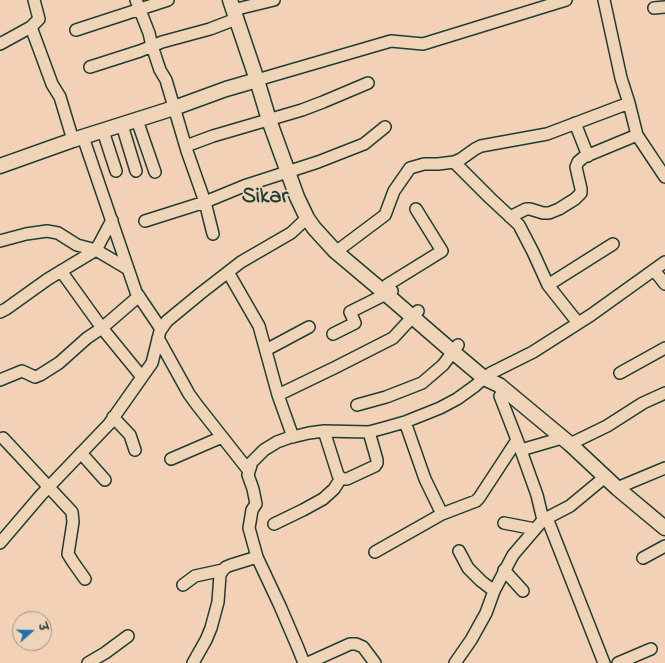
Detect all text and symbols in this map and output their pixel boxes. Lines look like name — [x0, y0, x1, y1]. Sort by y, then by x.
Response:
district label: Sikar — [242, 185, 288, 211]
north arrow — [12, 611, 52, 651]
text: उ — [34, 621, 51, 633]

